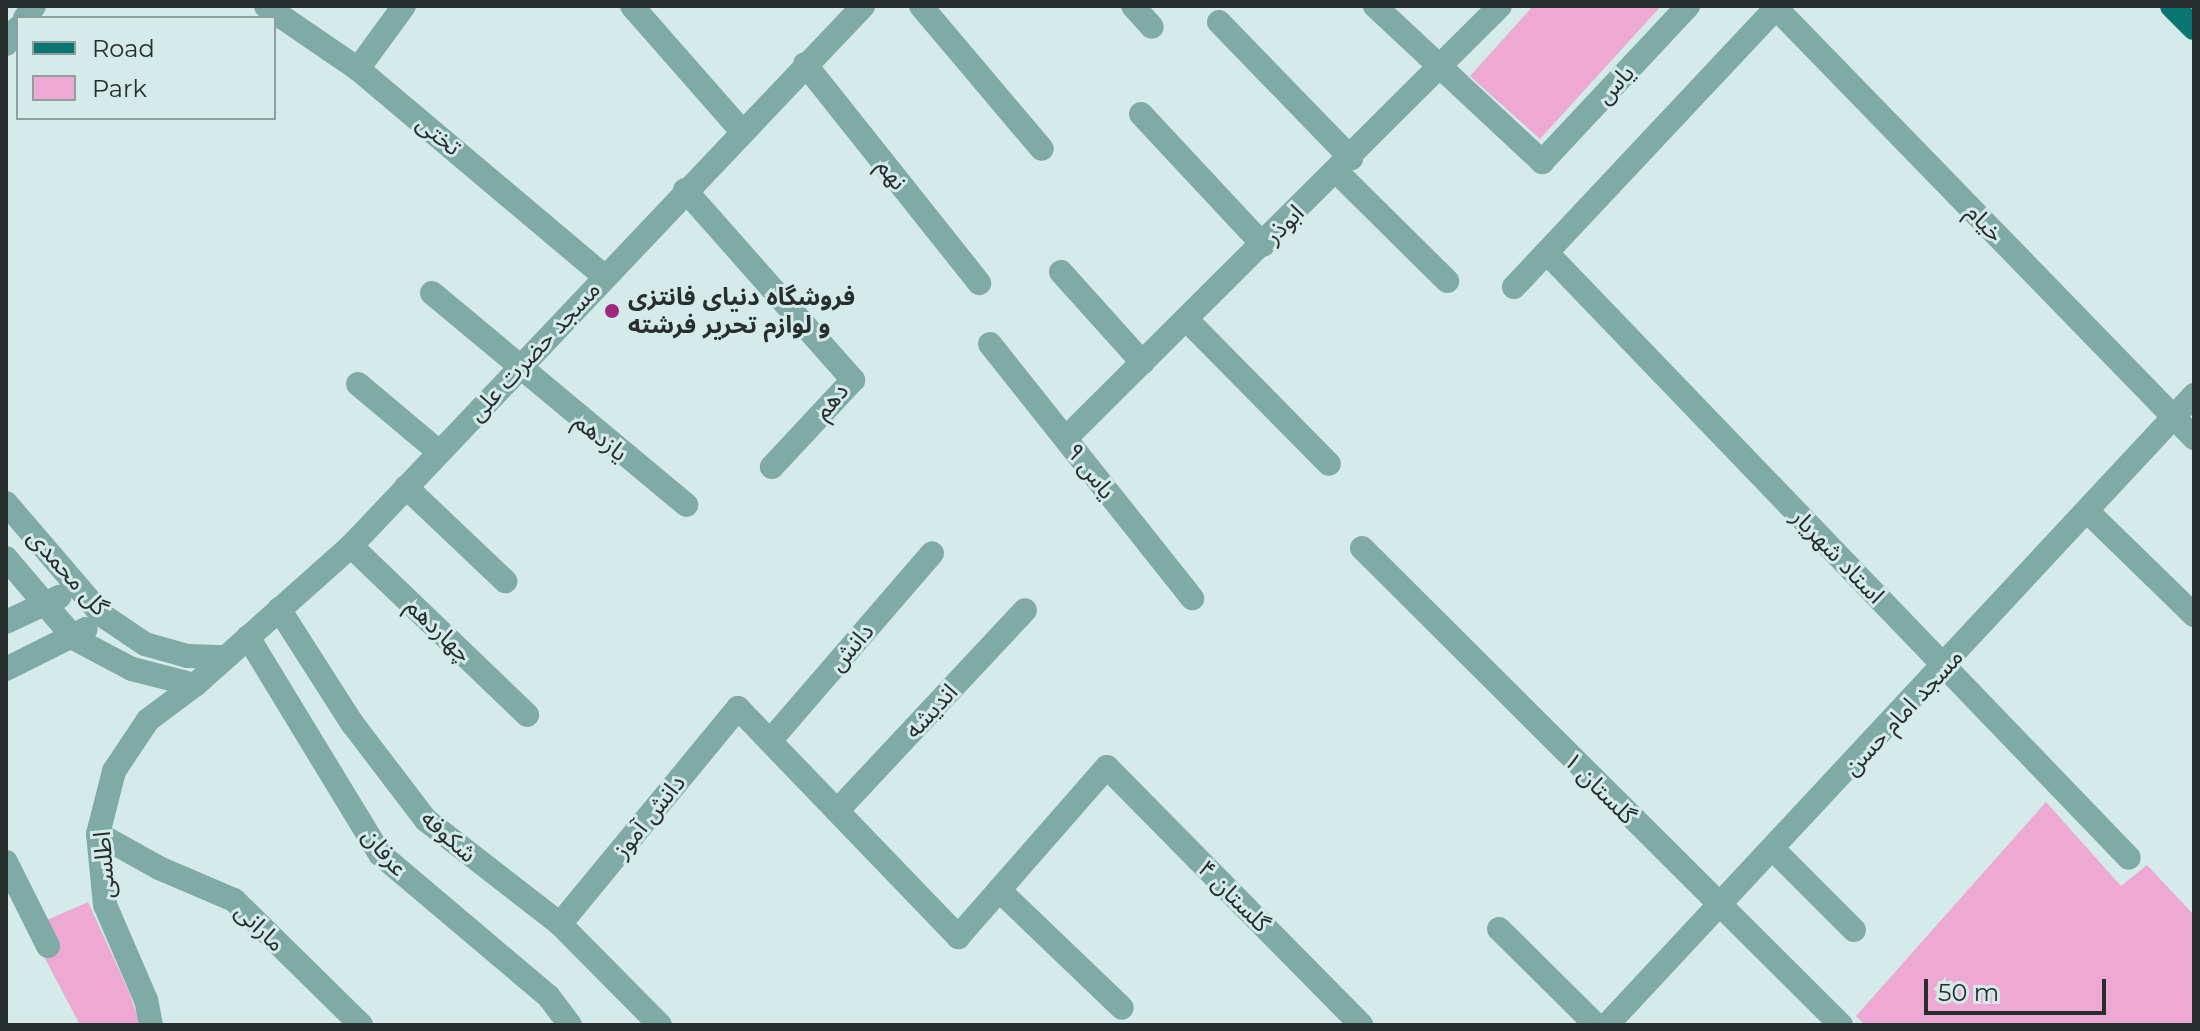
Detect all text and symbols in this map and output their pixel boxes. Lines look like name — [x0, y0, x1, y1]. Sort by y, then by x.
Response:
legend — [16, 16, 276, 120]
text: Road — [92, 34, 155, 63]
street label: یاس — [1590, 58, 1640, 110]
text: Park — [92, 74, 147, 103]
street label: تختی — [411, 108, 467, 162]
street label: نهم — [871, 152, 913, 196]
street label: ابوذر — [1258, 198, 1310, 250]
street label: خیام — [1960, 198, 2010, 248]
street label: مسجد حضرت علی — [462, 275, 606, 427]
place label: فروشگاه دنیای فانتزی و لوازم تحریر فرشته — [628, 283, 855, 339]
marker: فروشگاه دنیای فانتزی و لوازم تحریر فرشته — [603, 302, 621, 320]
street label: دهم — [808, 377, 854, 425]
street label: یازدهم — [568, 407, 634, 467]
street label: یاس ۹ — [1060, 437, 1122, 505]
street label: استاد شهریار — [1786, 502, 1890, 610]
street label: گل محمدی — [22, 523, 114, 621]
street label: چهاردهم — [400, 592, 478, 668]
street label: دانش — [822, 617, 880, 677]
street label: مسجد امام حسن — [1837, 643, 1969, 781]
street label: اندیشه — [899, 678, 963, 744]
street label: گلستان ۱ — [1558, 746, 1642, 830]
street label: دانش آموز — [607, 769, 691, 863]
street label: شکوفه — [415, 804, 483, 868]
street label: عرفان — [356, 822, 414, 882]
street label: اطلسی — [87, 830, 121, 900]
street label: گلستان ۴ — [1192, 854, 1276, 938]
street label: مارانی — [229, 897, 291, 957]
scale bar — [1928, 963, 2110, 1013]
text: 50 m — [1938, 978, 1999, 1007]

